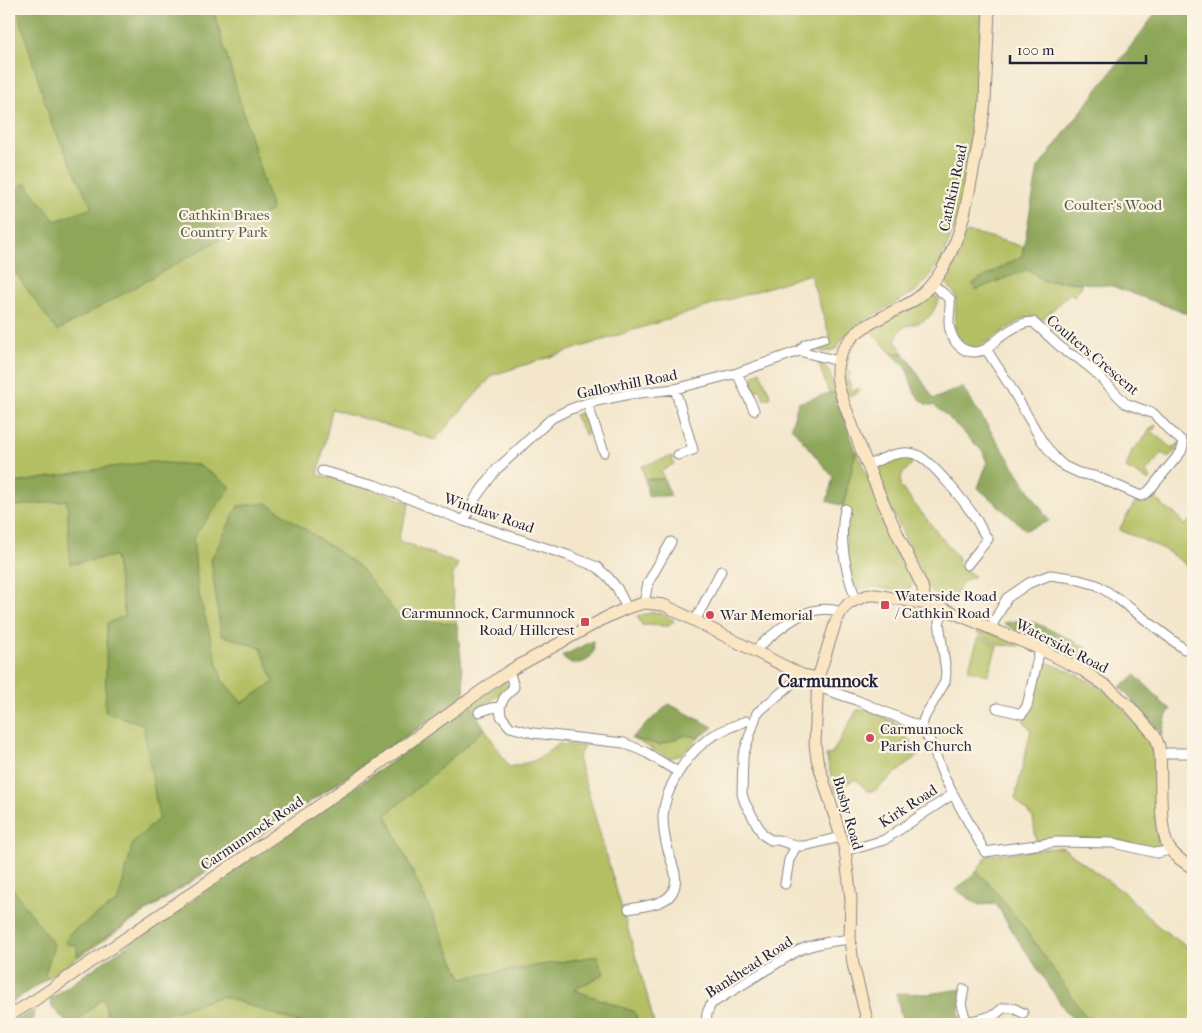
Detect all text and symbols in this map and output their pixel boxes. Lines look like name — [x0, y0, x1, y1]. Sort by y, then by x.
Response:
scale bar — [1010, 32, 1146, 64]
text: 100 m — [1017, 41, 1055, 59]
street label: Cathkin Road — [935, 142, 971, 233]
park label: Coulter's Wood — [1064, 196, 1163, 214]
park label: Cathkin Braes Country Park — [179, 206, 270, 241]
street label: Coulters Crescent — [1043, 311, 1143, 399]
street label: Gallowhill Road — [575, 365, 680, 403]
street label: Windlaw Road — [440, 489, 537, 537]
place label: Waterside Road / Cathkin Road — [894, 587, 998, 622]
marker: Waterside Road / Cathkin Road — [879, 599, 891, 611]
place label: Carmunnock, Carmunnock Road/ Hillcrest — [402, 604, 576, 639]
place label: War Memorial — [719, 606, 813, 624]
marker: War Memorial — [704, 609, 716, 621]
street label: Waterside Road — [1012, 614, 1112, 678]
marker: Carmunnock, Carmunnock Road/ Hillcrest — [579, 616, 591, 628]
district label: Carmunnock — [778, 671, 879, 692]
place label: Carmunnock Parish Church — [880, 720, 972, 755]
marker: Carmunnock Parish Church — [864, 732, 876, 744]
street label: Busby Road — [829, 774, 867, 853]
street label: Kirk Road — [875, 780, 941, 831]
street label: Carmunnock Road — [197, 792, 307, 874]
street label: Bankhead Road — [702, 932, 797, 1002]

